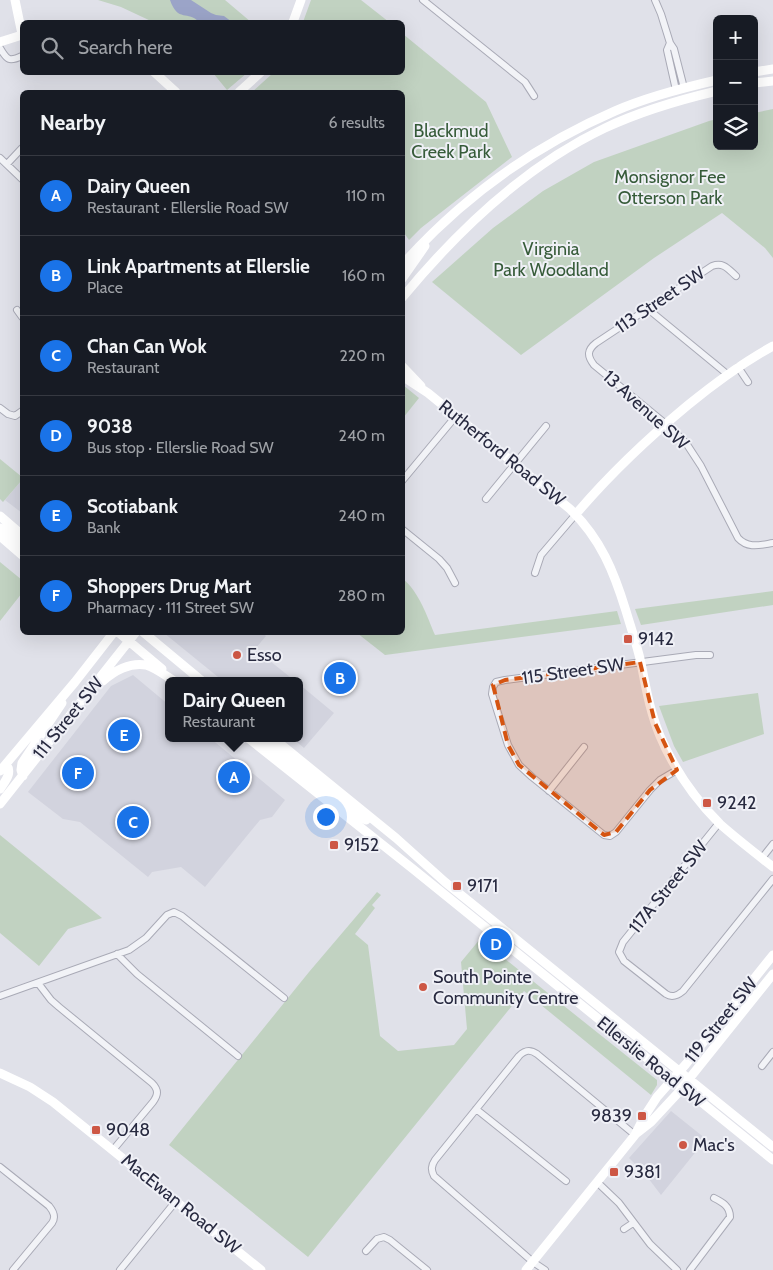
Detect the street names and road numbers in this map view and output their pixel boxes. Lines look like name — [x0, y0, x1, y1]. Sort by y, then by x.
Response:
street label: 113 Street SW — [611, 262, 709, 338]
street label: 13 Avenue SW — [598, 366, 694, 454]
street label: Rutherford Road SW — [434, 395, 570, 511]
street label: 115 Street SW — [520, 653, 626, 689]
street label: 111 Street SW — [28, 672, 108, 764]
street label: 117A Street SW — [624, 836, 712, 938]
street label: 119 Street SW — [680, 973, 762, 1067]
street label: Ellerslie Road SW — [593, 1012, 709, 1112]
street label: MacEwan Road SW — [117, 1149, 245, 1259]

